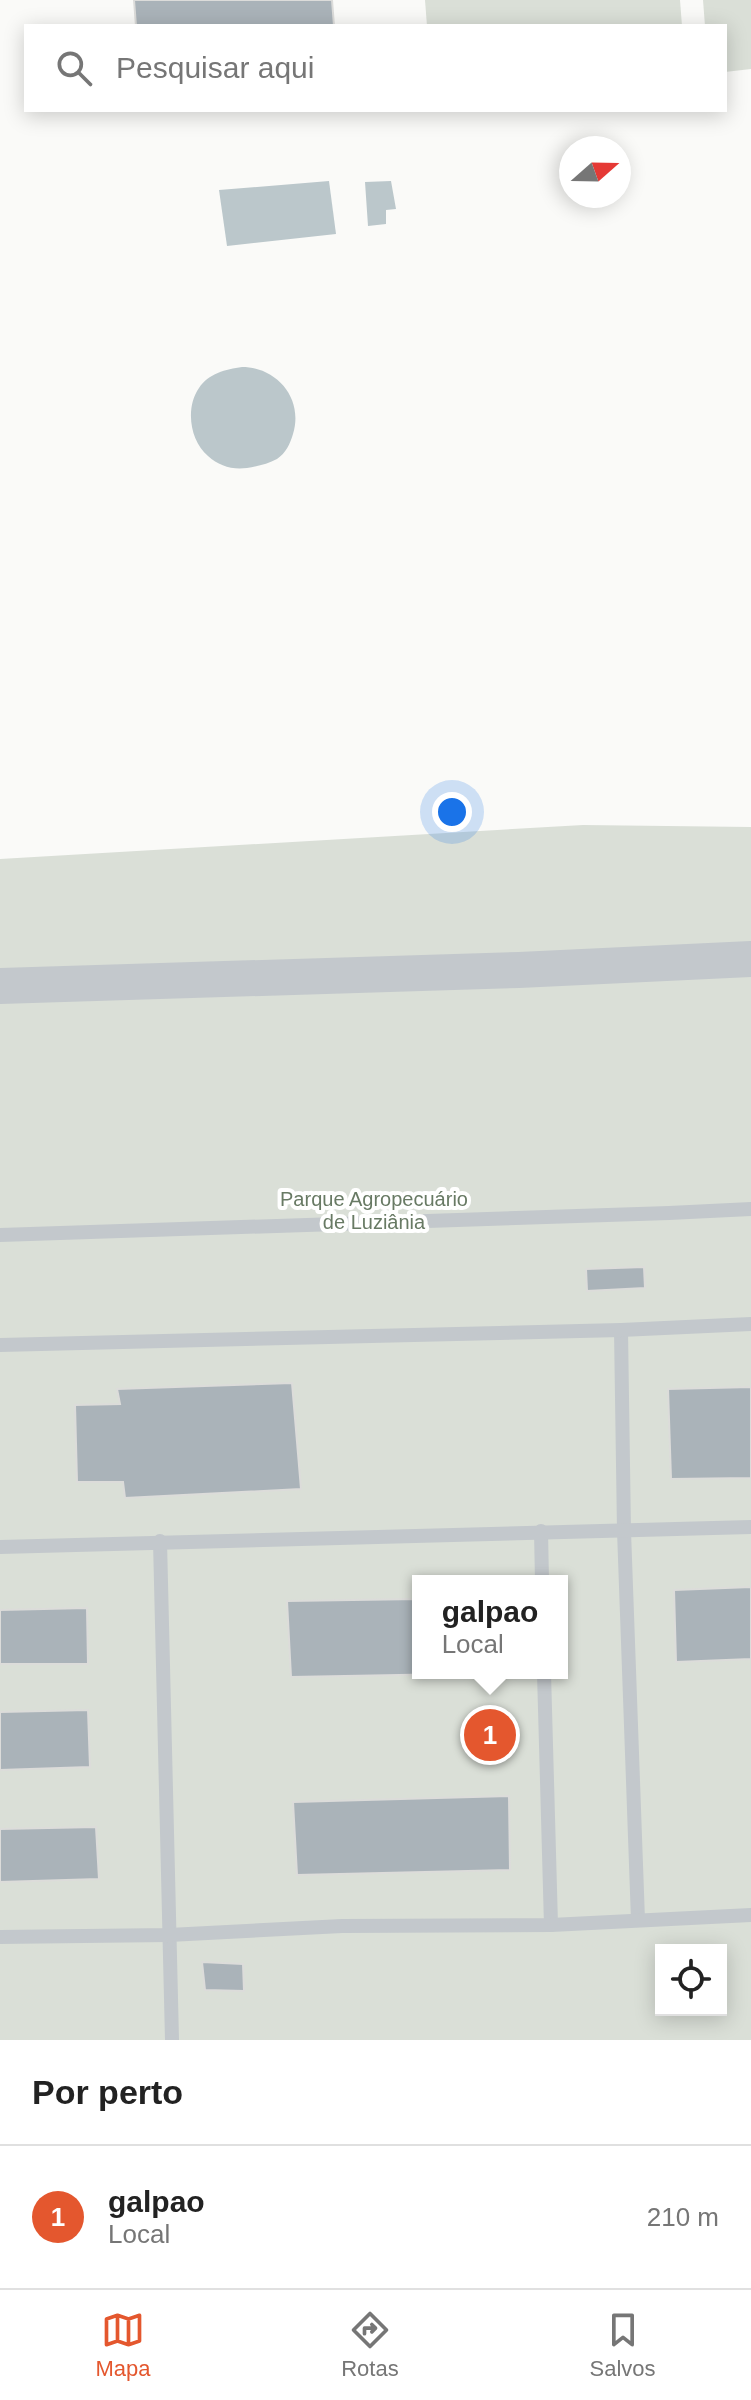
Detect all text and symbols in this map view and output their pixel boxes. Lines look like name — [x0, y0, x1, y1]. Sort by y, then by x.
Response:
search box — [24, 24, 727, 112]
icon: search — [52, 46, 96, 90]
text: Pesquisar aqui — [116, 51, 314, 84]
north arrow — [559, 136, 631, 208]
your location — [432, 792, 472, 832]
park label: Parque Agropecuário de Luziânia — [280, 1188, 468, 1233]
popup — [412, 1575, 568, 1679]
text: galpao — [442, 1595, 538, 1628]
text: Local — [442, 1629, 504, 1659]
pin: 1 — [464, 1705, 516, 1765]
map controls — [655, 1944, 727, 2016]
button: locate — [655, 1944, 727, 2016]
text: Por perto — [32, 2073, 183, 2111]
text: galpao — [108, 2185, 205, 2218]
text: 1 — [51, 2202, 65, 2232]
text: 210 m — [647, 2202, 719, 2232]
text: Local — [108, 2219, 170, 2249]
tab: Mapa — [95, 2308, 150, 2382]
tab: Rotas — [341, 2308, 399, 2382]
tab: Salvos — [590, 2308, 656, 2382]

